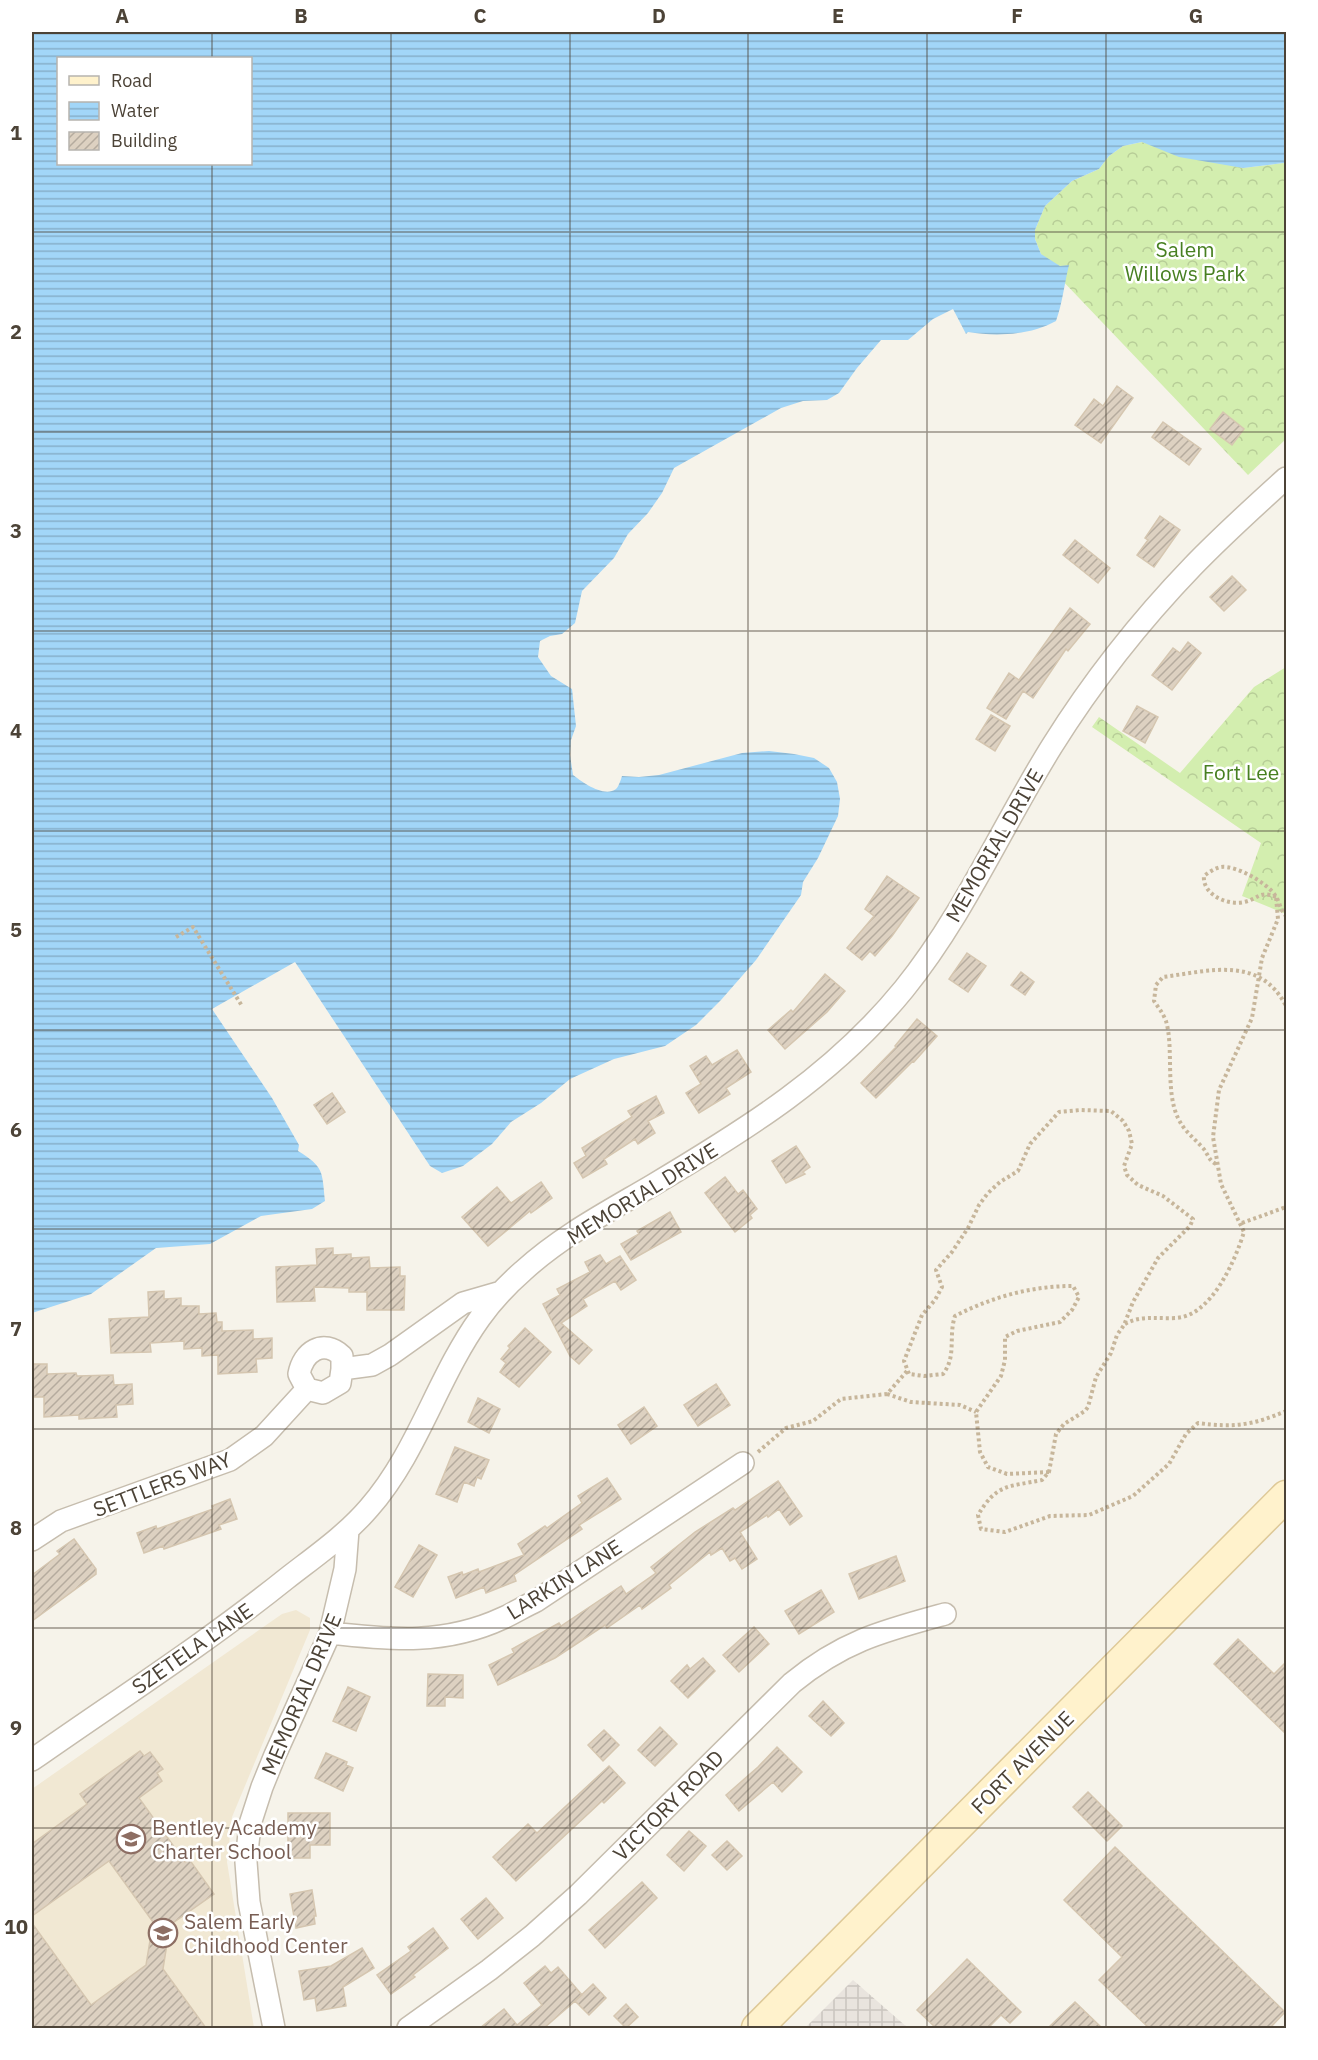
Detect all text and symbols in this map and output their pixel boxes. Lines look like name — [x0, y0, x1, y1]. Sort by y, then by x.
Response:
text: A — [115, 2, 129, 29]
text: B — [294, 2, 308, 29]
text: C — [473, 2, 487, 29]
text: D — [652, 2, 666, 29]
text: E — [832, 2, 844, 29]
text: F — [1011, 2, 1023, 29]
text: G — [1189, 2, 1203, 29]
legend — [57, 57, 252, 165]
text: Road — [111, 69, 152, 92]
text: Water — [111, 99, 160, 122]
text: 1 — [10, 119, 22, 146]
text: Building — [111, 129, 178, 152]
park label: Salem Willows Park — [1125, 235, 1245, 287]
text: 2 — [10, 318, 22, 345]
text: 3 — [10, 517, 22, 544]
text: 4 — [10, 717, 22, 744]
park label: Fort Lee — [1203, 758, 1279, 786]
street label: MEMORIAL DRIVE — [939, 763, 1049, 927]
text: 5 — [10, 916, 22, 943]
text: 6 — [10, 1116, 22, 1143]
street label: MEMORIAL DRIVE — [561, 1135, 723, 1251]
text: 7 — [10, 1315, 22, 1342]
street label: SETTLERS WAY — [89, 1445, 236, 1523]
text: 8 — [10, 1514, 22, 1541]
street label: LARKIN LANE — [501, 1532, 627, 1626]
street label: SZETELA LANE — [126, 1596, 258, 1700]
street label: MEMORIAL DRIVE — [254, 1609, 348, 1779]
street label: FORT AVENUE — [964, 1704, 1080, 1820]
text: 9 — [10, 1714, 22, 1741]
street label: VICTORY ROAD — [606, 1743, 730, 1867]
place label: Bentley Academy Charter School — [152, 1813, 317, 1865]
school or university icon: Bentley Academy Charter School — [115, 1823, 147, 1855]
place label: Salem Early Childhood Center — [184, 1907, 348, 1959]
text: 10 — [4, 1913, 28, 1940]
school or university icon: Salem Early Childhood Center — [147, 1917, 179, 1949]

